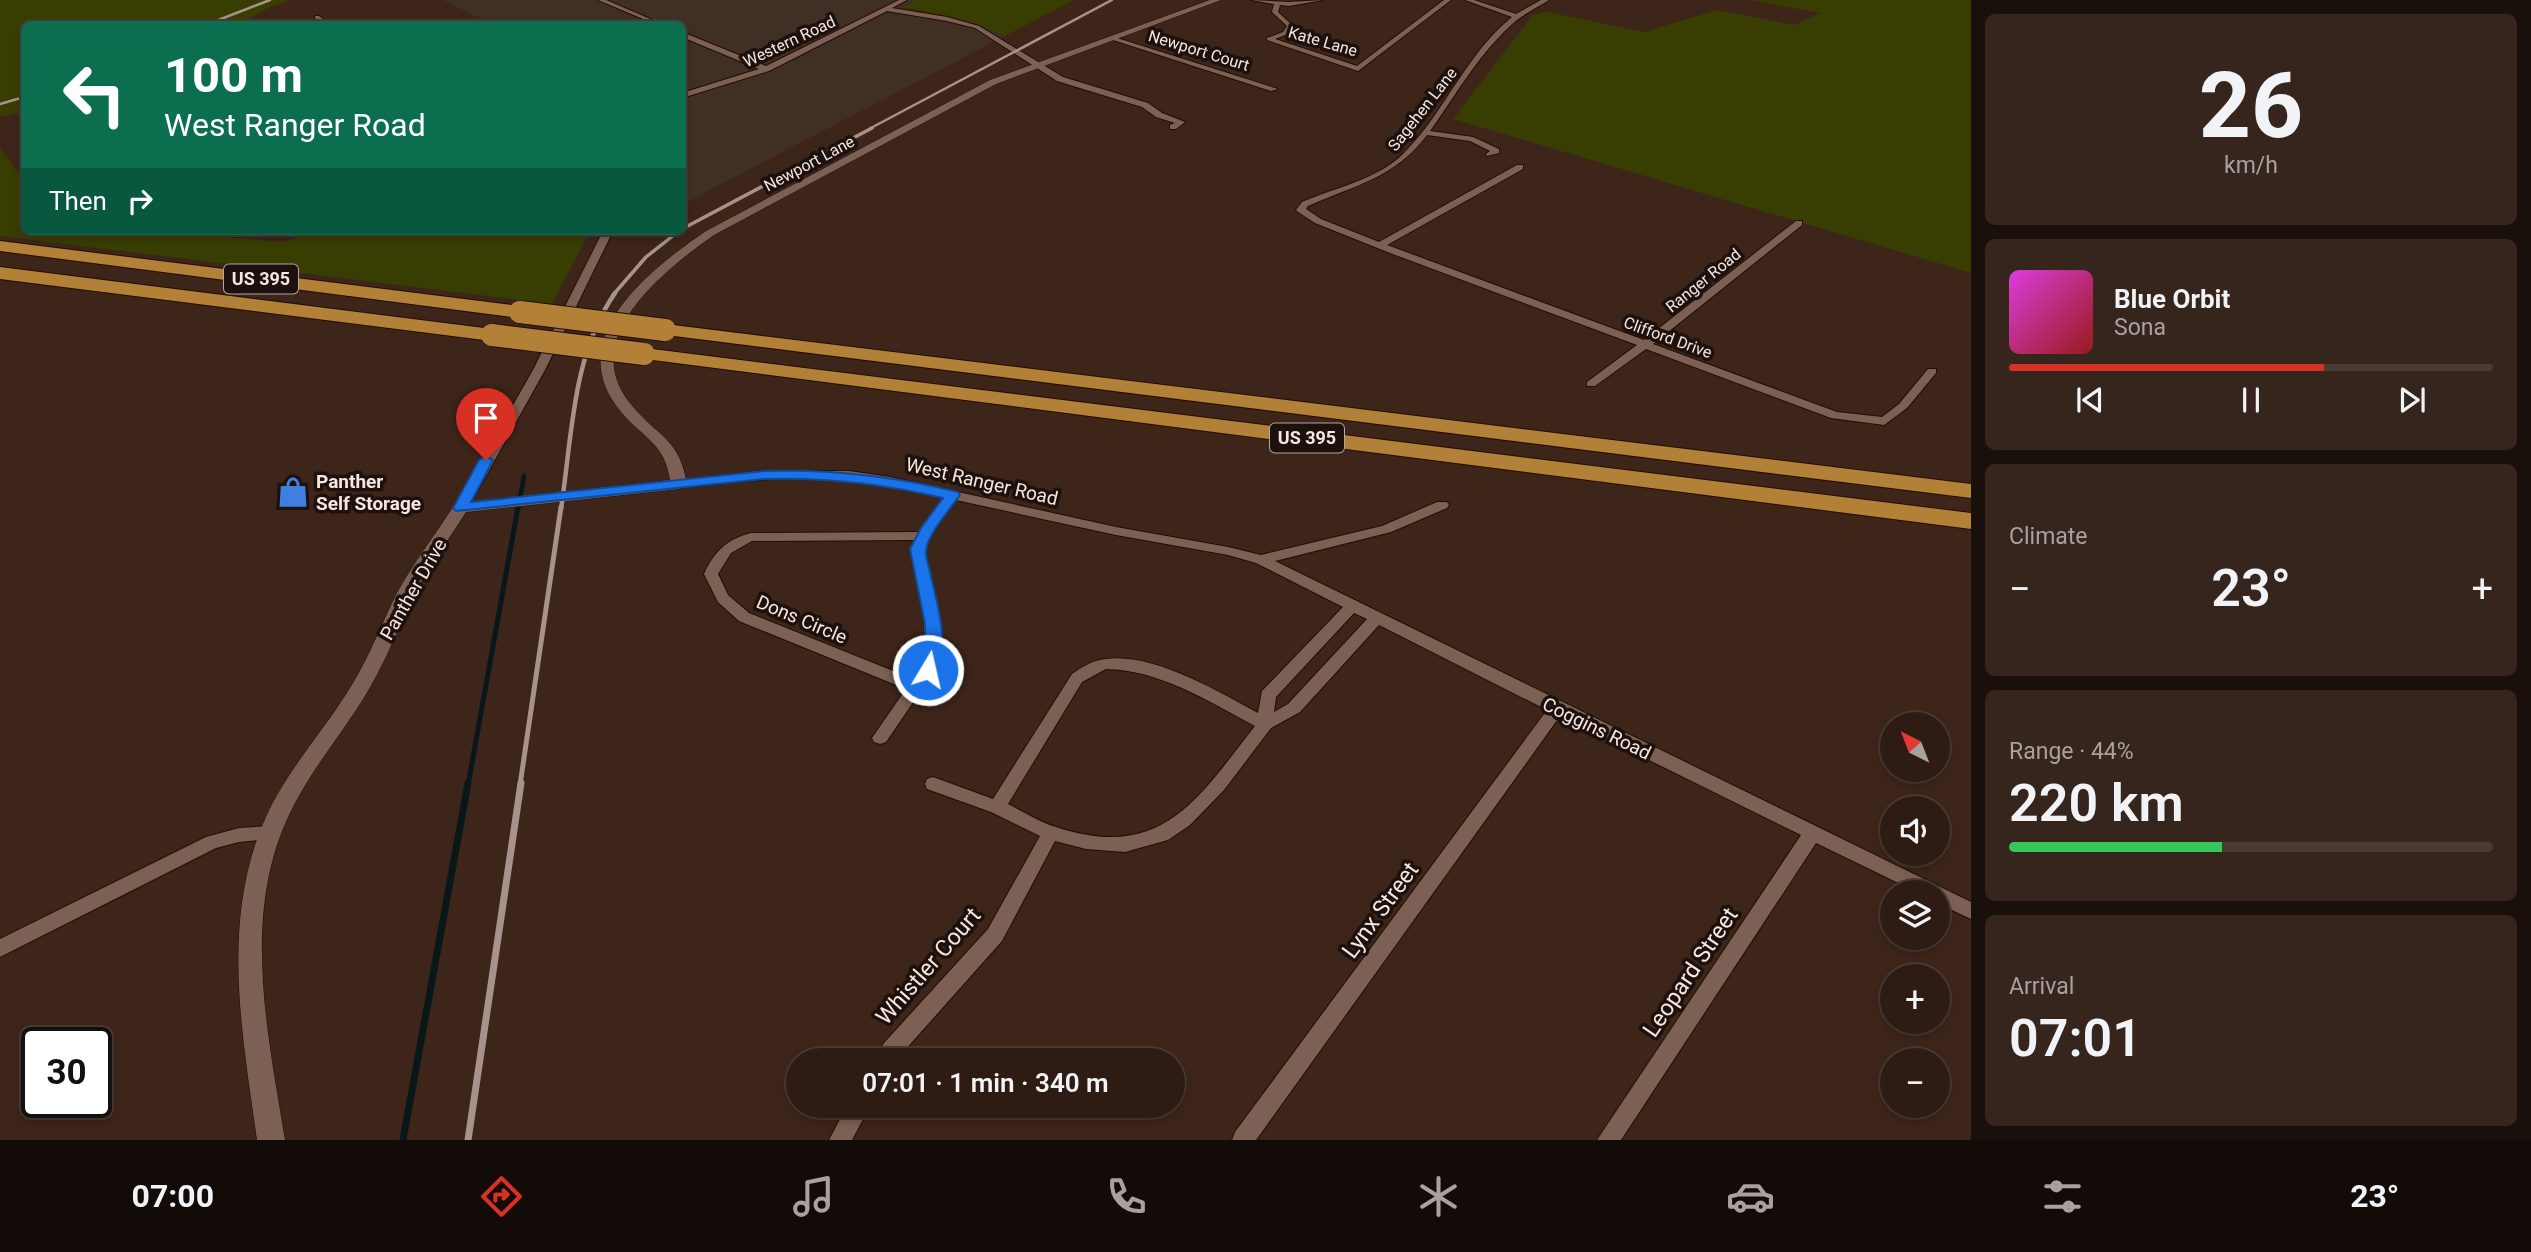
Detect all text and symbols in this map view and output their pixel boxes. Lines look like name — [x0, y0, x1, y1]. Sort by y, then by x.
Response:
street label: Western Road — [740, 12, 838, 71]
street label: Kate Lane — [1286, 23, 1360, 60]
street label: Newport Court — [1146, 26, 1252, 75]
text: 100 m — [164, 47, 303, 104]
icon: left — [49, 49, 140, 140]
text: 26 — [2199, 53, 2303, 159]
street label: Sagehen Lane — [1384, 64, 1461, 155]
text: West Ranger Road — [164, 106, 426, 144]
street label: Newport Lane — [761, 132, 858, 195]
text: km/h — [2224, 152, 2278, 179]
icon: right — [121, 182, 159, 220]
text: Then — [49, 186, 107, 216]
street label: Ranger Road — [1662, 244, 1745, 316]
road number: US 395 — [224, 264, 298, 293]
text: Blue Orbit — [2114, 284, 2230, 314]
street label: Clifford Drive — [1621, 313, 1715, 362]
text: Sona — [2114, 314, 2166, 341]
icon: previous — [2071, 381, 2109, 419]
icon: pause — [2232, 381, 2270, 419]
icon: next — [2393, 381, 2431, 419]
pin — [456, 388, 516, 460]
icon: arrive — [467, 399, 505, 437]
road number: US 395 — [1270, 424, 1344, 452]
street label: West Ranger Road — [904, 453, 1060, 510]
place label: Panther Self Storage — [316, 470, 421, 515]
shop icon: Panther Self Storage — [276, 475, 310, 509]
text: Climate — [2009, 523, 2088, 550]
street label: Panther Drive — [375, 534, 452, 644]
text: 23° — [2211, 558, 2291, 619]
text: − — [2009, 567, 2031, 611]
text: + — [2471, 567, 2493, 611]
street label: Dons Circle — [753, 590, 851, 649]
position arrow — [891, 633, 965, 707]
street label: Coggins Road — [1539, 692, 1655, 765]
north arrow — [1880, 712, 1950, 782]
map controls — [1880, 712, 1950, 1118]
text: Range · 44% — [2009, 738, 2134, 765]
text: 220 km — [2009, 773, 2184, 834]
button: sound — [1880, 796, 1950, 866]
street label: Lynx Street — [1336, 857, 1424, 964]
button: layers — [1880, 880, 1950, 950]
street label: Whistler Court — [870, 902, 986, 1030]
street label: Leopard Street — [1637, 903, 1744, 1042]
button: + — [1880, 964, 1950, 1034]
text: Arrival — [2009, 973, 2074, 1000]
text: 07:01 — [2009, 1008, 2142, 1069]
speed limit sign: 30 — [21, 1027, 112, 1118]
button: − — [1880, 1048, 1950, 1118]
text: 07:01 · 1 min · 340 m — [862, 1068, 1109, 1098]
icon: directions — [477, 1172, 526, 1221]
icon: music — [789, 1172, 838, 1221]
icon: phone — [1102, 1172, 1151, 1221]
icon: climate — [1414, 1172, 1463, 1221]
icon: car — [1726, 1172, 1775, 1221]
icon: filters — [2038, 1172, 2087, 1221]
text: 07:00 — [132, 1177, 214, 1215]
text: 23° — [2350, 1177, 2399, 1215]

